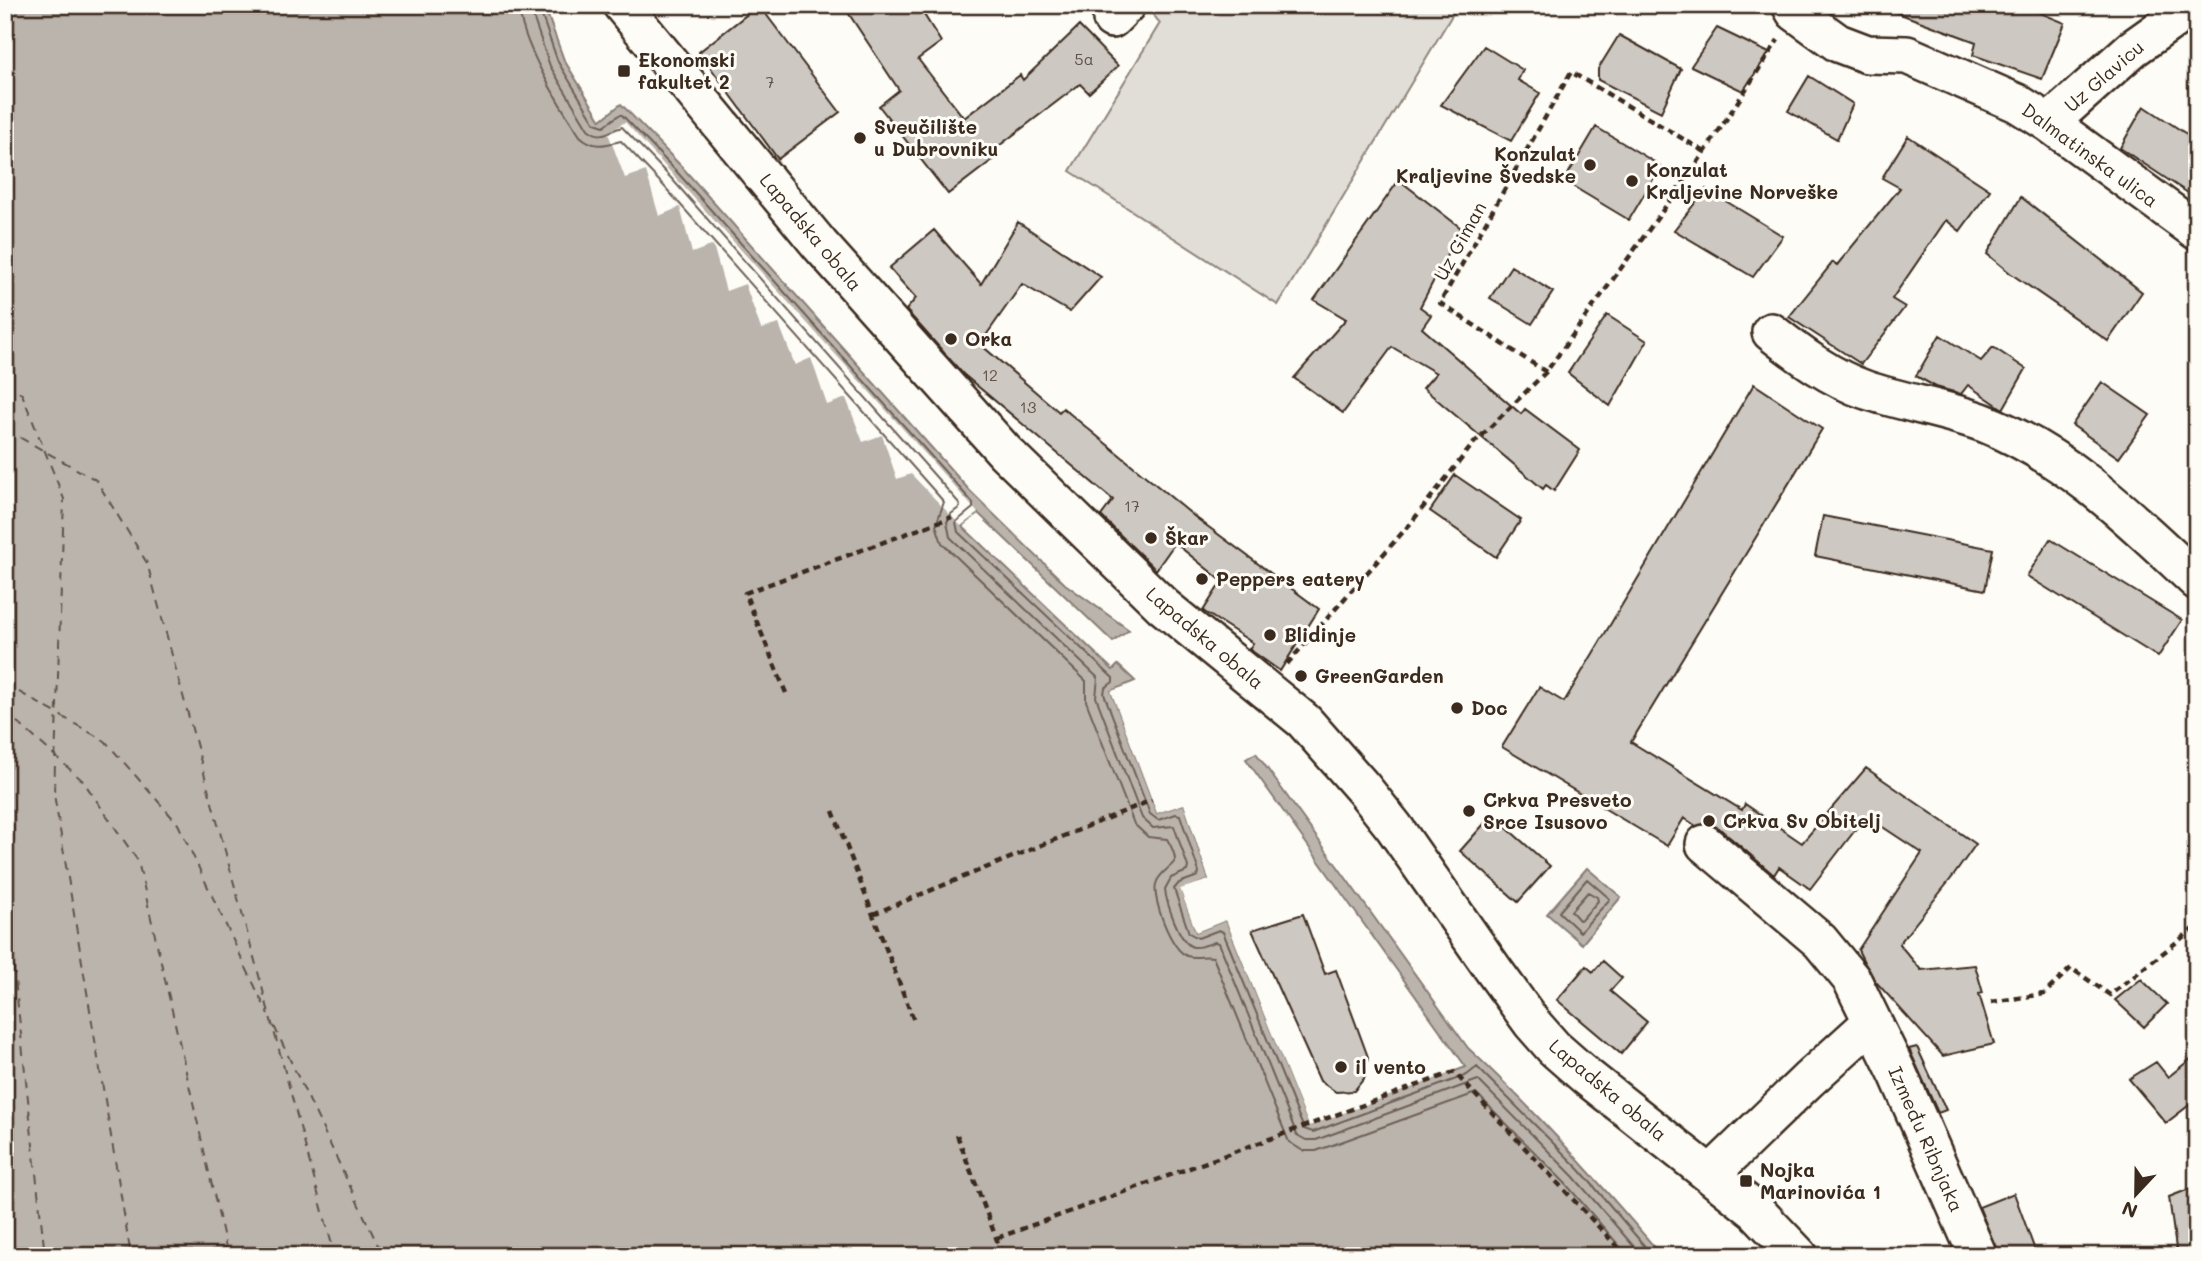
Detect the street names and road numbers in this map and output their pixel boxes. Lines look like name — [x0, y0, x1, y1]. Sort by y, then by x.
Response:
street label: Uz Glavicu — [2059, 34, 2149, 117]
street label: Dalmatinska ulica — [2017, 97, 2163, 212]
street label: Lapadska obala — [755, 168, 868, 296]
street label: Uz Giman — [1428, 197, 1492, 285]
street label: Lapadska obala — [1141, 581, 1269, 694]
street label: Lapadska obala — [1544, 1033, 1672, 1146]
street label: Između Ribnjaka — [1883, 1062, 1970, 1215]

